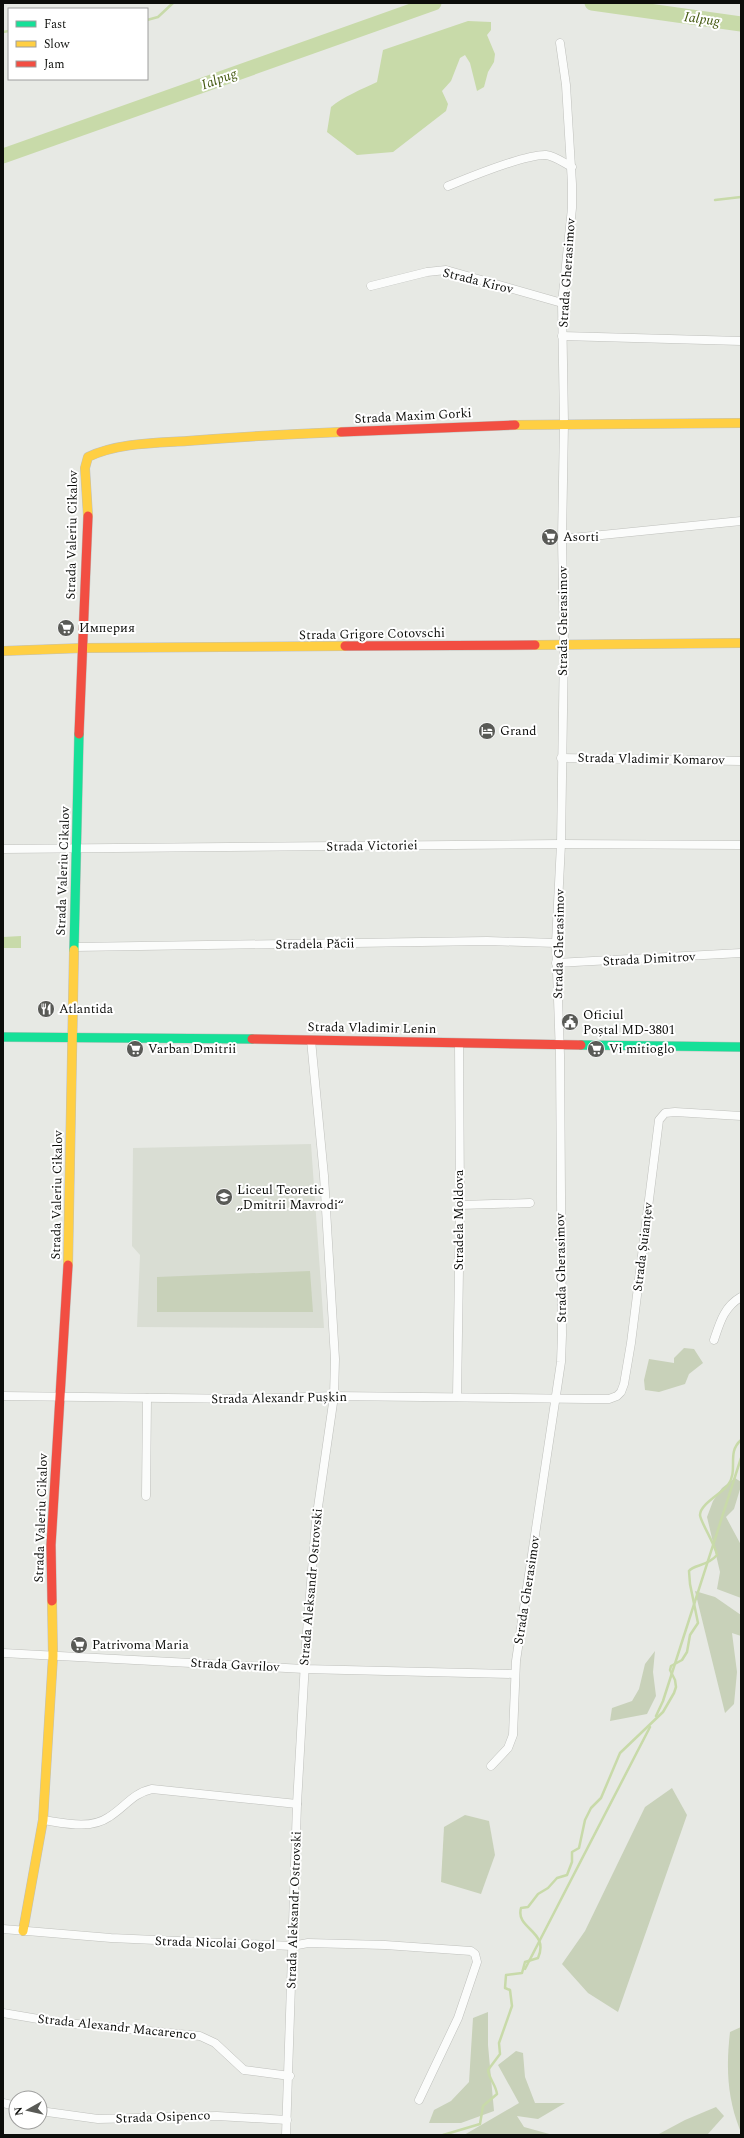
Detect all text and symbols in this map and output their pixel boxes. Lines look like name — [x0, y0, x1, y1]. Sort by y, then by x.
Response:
water label: Ialpug — [683, 6, 722, 32]
legend — [8, 8, 148, 80]
text: Fast — [44, 15, 66, 34]
text: Slow — [44, 35, 70, 54]
text: Jam — [44, 55, 65, 74]
water label: Ialpug — [198, 63, 240, 95]
street label: Strada Gherasimov — [553, 217, 581, 329]
street label: Strada Kirov — [441, 263, 516, 300]
street label: Strada Maxim Gorki — [354, 403, 472, 429]
street label: Strada Valeriu Cikalov — [61, 469, 83, 600]
supermarket icon: Asorti — [540, 527, 560, 547]
place label: Asorti — [563, 527, 599, 547]
street label: Strada Gherasimov — [553, 565, 573, 676]
supermarket icon: Империя — [56, 618, 76, 638]
place label: Империя — [79, 618, 135, 638]
street label: Strada Grigore Cotovschi — [299, 623, 445, 645]
hotel icon: Grand — [477, 721, 497, 741]
place label: Grand — [500, 721, 536, 741]
street label: Strada Vladimir Komarov — [577, 748, 725, 770]
street label: Strada Valeriu Cikalov — [51, 805, 75, 936]
street label: Strada Victoriei — [326, 835, 418, 857]
street label: Strada Gherasimov — [548, 888, 570, 999]
street label: Stradela Păcii — [275, 933, 355, 955]
street label: Strada Dimitrov — [602, 947, 697, 971]
restaurant icon: Atlantida — [36, 999, 56, 1019]
place label: Atlantida — [59, 999, 114, 1019]
place label: Oficiul Poștal MD-3801 — [583, 1005, 675, 1040]
public building icon: Oficiul Poștal MD-3801 — [560, 1012, 580, 1032]
street label: Strada Vladimir Lenin — [307, 1017, 437, 1039]
supermarket icon: Varban Dmitrii — [125, 1039, 145, 1059]
place label: Varban Dmitrii — [148, 1039, 236, 1059]
supermarket icon: Vi mitioglo — [586, 1039, 606, 1059]
place label: Vi mitioglo — [609, 1039, 675, 1059]
street label: Strada Valeriu Cikalov — [46, 1129, 68, 1260]
street label: Stradela Moldova — [449, 1169, 469, 1270]
place label: Liceul Teoretic „Dmitrii Mavrodi“ — [237, 1180, 344, 1215]
school or university icon: Liceul Teoretic „Dmitrii Mavrodi“ — [214, 1187, 234, 1207]
street label: Strada Șuianțev — [628, 1201, 658, 1293]
street label: Strada Gherasimov — [550, 1212, 572, 1323]
street label: Strada Alexandr Pușkin — [211, 1387, 347, 1409]
street label: Strada Valeriu Cikalov — [29, 1452, 53, 1583]
street label: Strada Aleksandr Ostrovski — [294, 1507, 328, 1667]
street label: Strada Gherasimov — [509, 1533, 546, 1646]
supermarket icon: Patrivoma Maria — [69, 1635, 89, 1655]
place label: Patrivoma Maria — [92, 1635, 189, 1655]
street label: Strada Gavrilov — [190, 1653, 281, 1677]
street label: Strada Aleksandr Ostrovski — [281, 1831, 307, 1989]
street label: Strada Nicolai Gogol — [155, 1931, 276, 1955]
street label: Strada Alexandr Macarenco — [37, 2009, 197, 2045]
north arrow — [8, 2090, 48, 2130]
street label: Strada Osipenco — [115, 2105, 211, 2129]
text: N — [10, 2106, 28, 2117]

